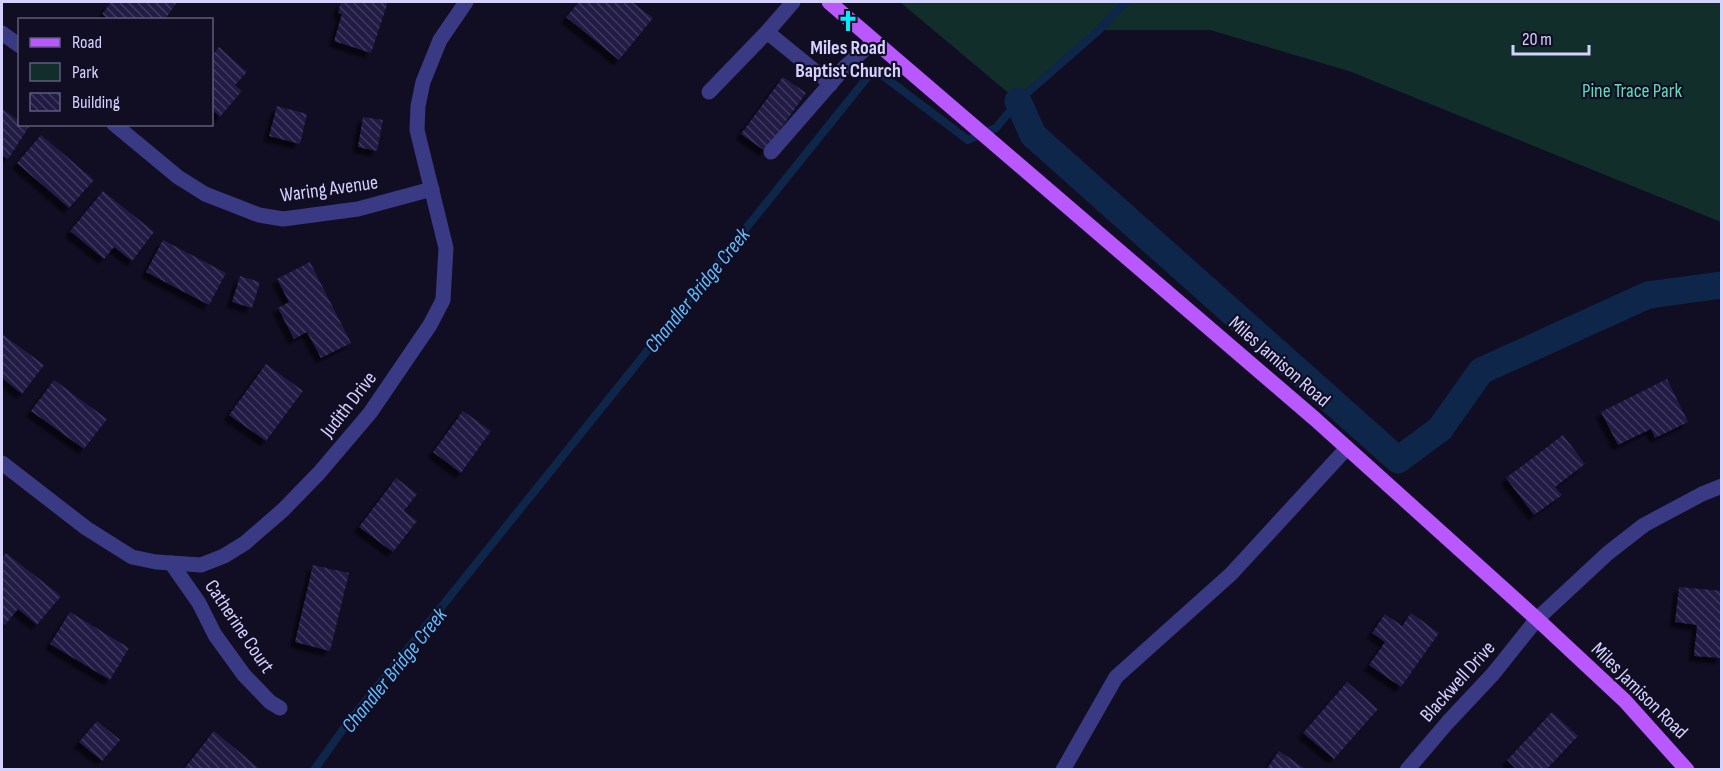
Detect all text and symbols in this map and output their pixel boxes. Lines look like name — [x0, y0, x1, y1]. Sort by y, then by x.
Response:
church icon: Miles Road Baptist Church — [836, 9, 860, 33]
legend — [18, 18, 213, 126]
scale bar — [1513, 18, 1590, 56]
text: 20 m — [1522, 29, 1552, 50]
text: Road — [72, 32, 102, 53]
place label: Miles Road Baptist Church — [795, 36, 901, 83]
text: Park — [72, 62, 98, 83]
park label: Pine Trace Park — [1582, 79, 1682, 103]
text: Building — [72, 92, 120, 113]
street label: Waring Avenue — [279, 170, 379, 208]
water label: Chandler Bridge Creek — [639, 222, 756, 358]
street label: Miles Jamison Road — [1224, 311, 1335, 412]
street label: Judith Drive — [315, 367, 382, 443]
street label: Catherine Court — [199, 575, 279, 678]
water label: Chandler Bridge Creek — [336, 602, 453, 738]
street label: Blackwell Drive — [1415, 636, 1500, 727]
street label: Miles Jamison Road — [1586, 637, 1693, 744]

